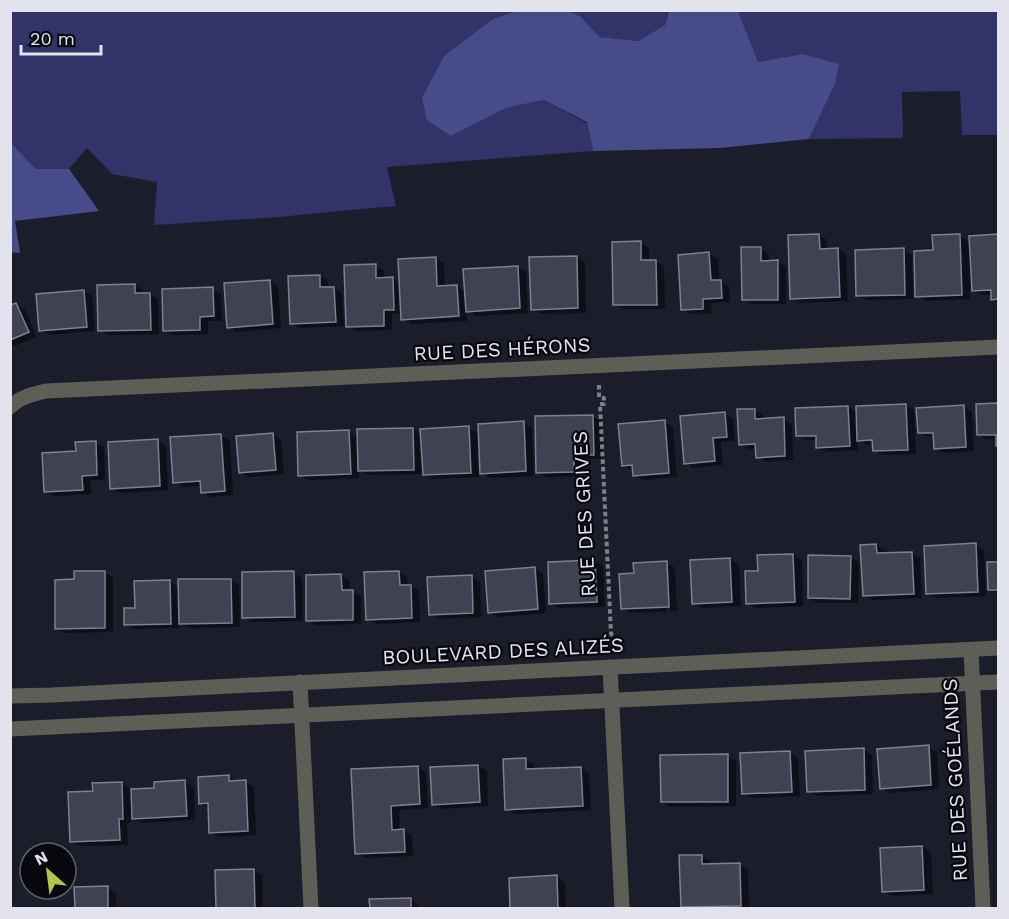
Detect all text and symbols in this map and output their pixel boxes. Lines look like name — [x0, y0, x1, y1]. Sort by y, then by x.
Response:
scale bar — [21, 18, 100, 56]
text: 20 m — [30, 28, 75, 49]
street label: RUE DES HÉRONS — [413, 332, 591, 366]
street label: RUE DES GRIVES — [568, 430, 600, 598]
street label: BOULEVARD DES ALIZÉS — [382, 633, 624, 669]
street label: RUE DES GOÉLANDS — [938, 678, 972, 882]
north arrow — [18, 841, 78, 901]
text: N — [31, 847, 51, 869]

